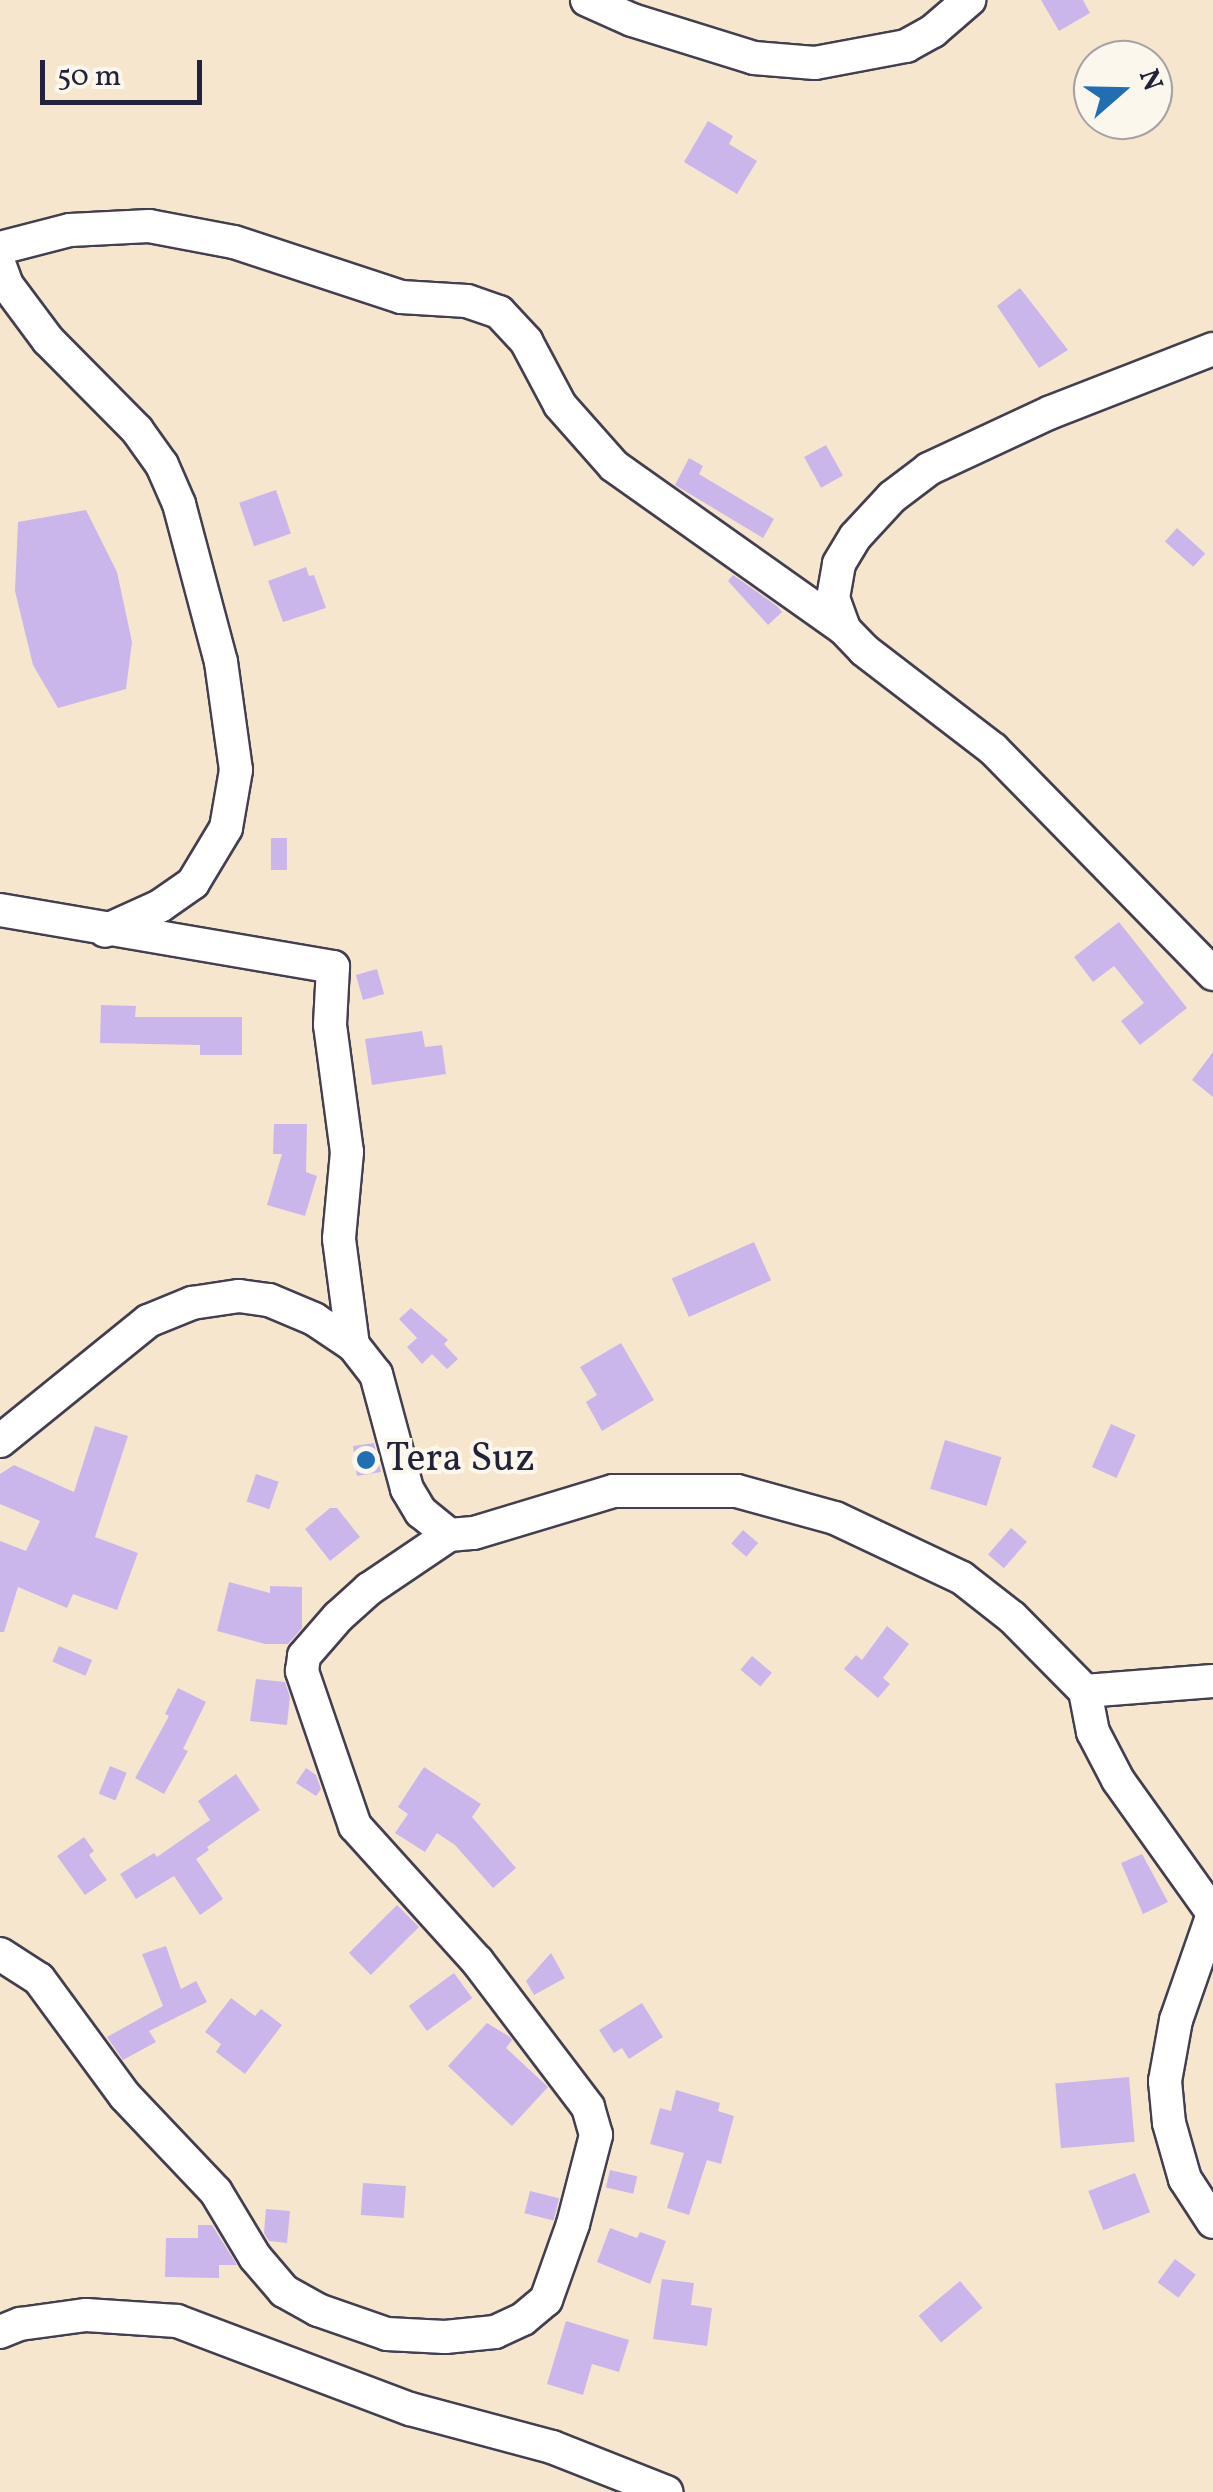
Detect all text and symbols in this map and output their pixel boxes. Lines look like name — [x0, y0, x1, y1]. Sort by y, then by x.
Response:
scale bar — [45, 40, 208, 102]
north arrow — [1073, 40, 1173, 140]
text: 50 m — [57, 56, 121, 98]
text: N — [1128, 64, 1172, 96]
place label: Tera Suz — [386, 1436, 535, 1484]
marker: Tera Suz — [355, 1449, 377, 1471]

